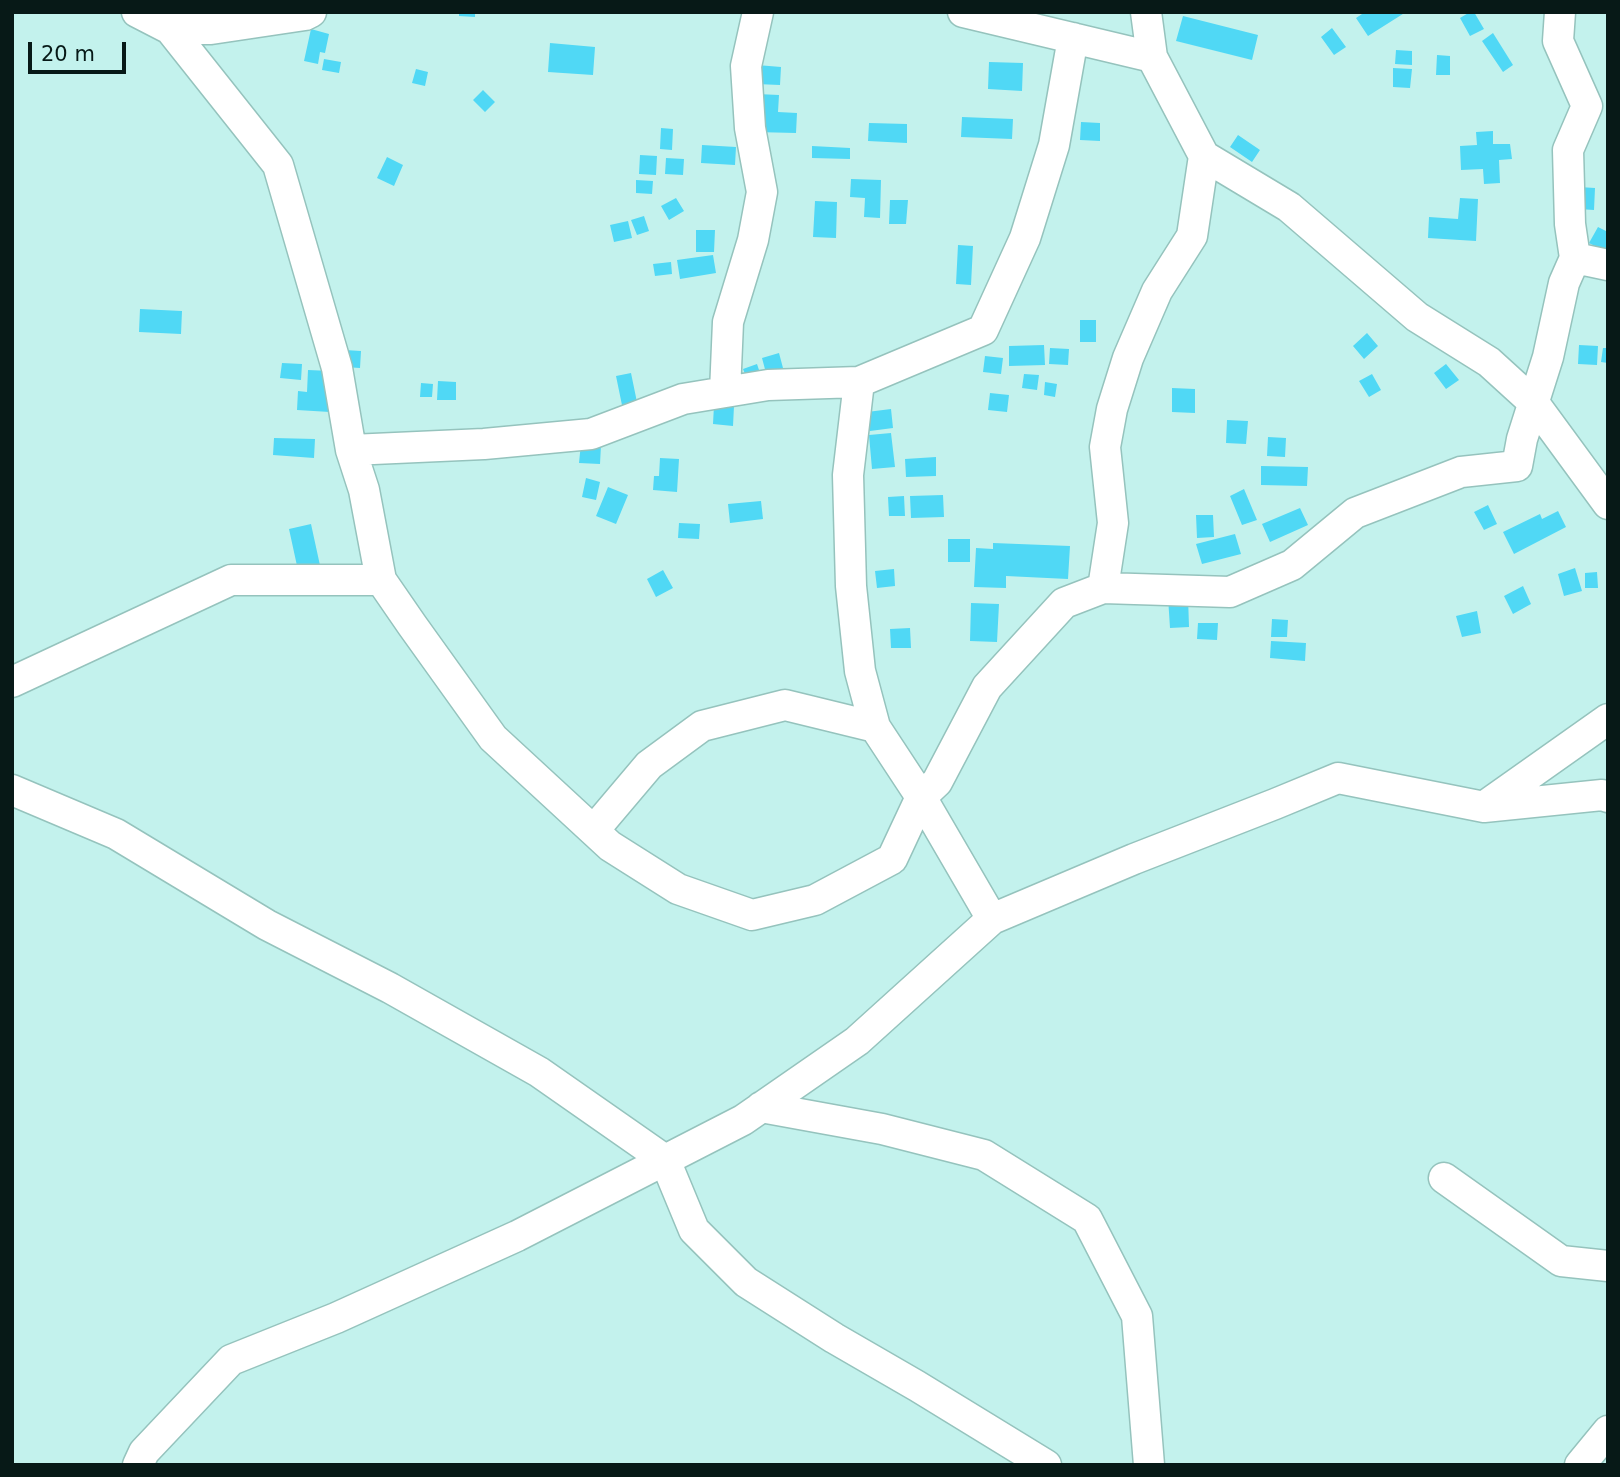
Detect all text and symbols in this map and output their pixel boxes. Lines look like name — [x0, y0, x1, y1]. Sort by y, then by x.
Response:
scale bar — [32, 28, 130, 72]
text: 20 m — [41, 42, 95, 66]

